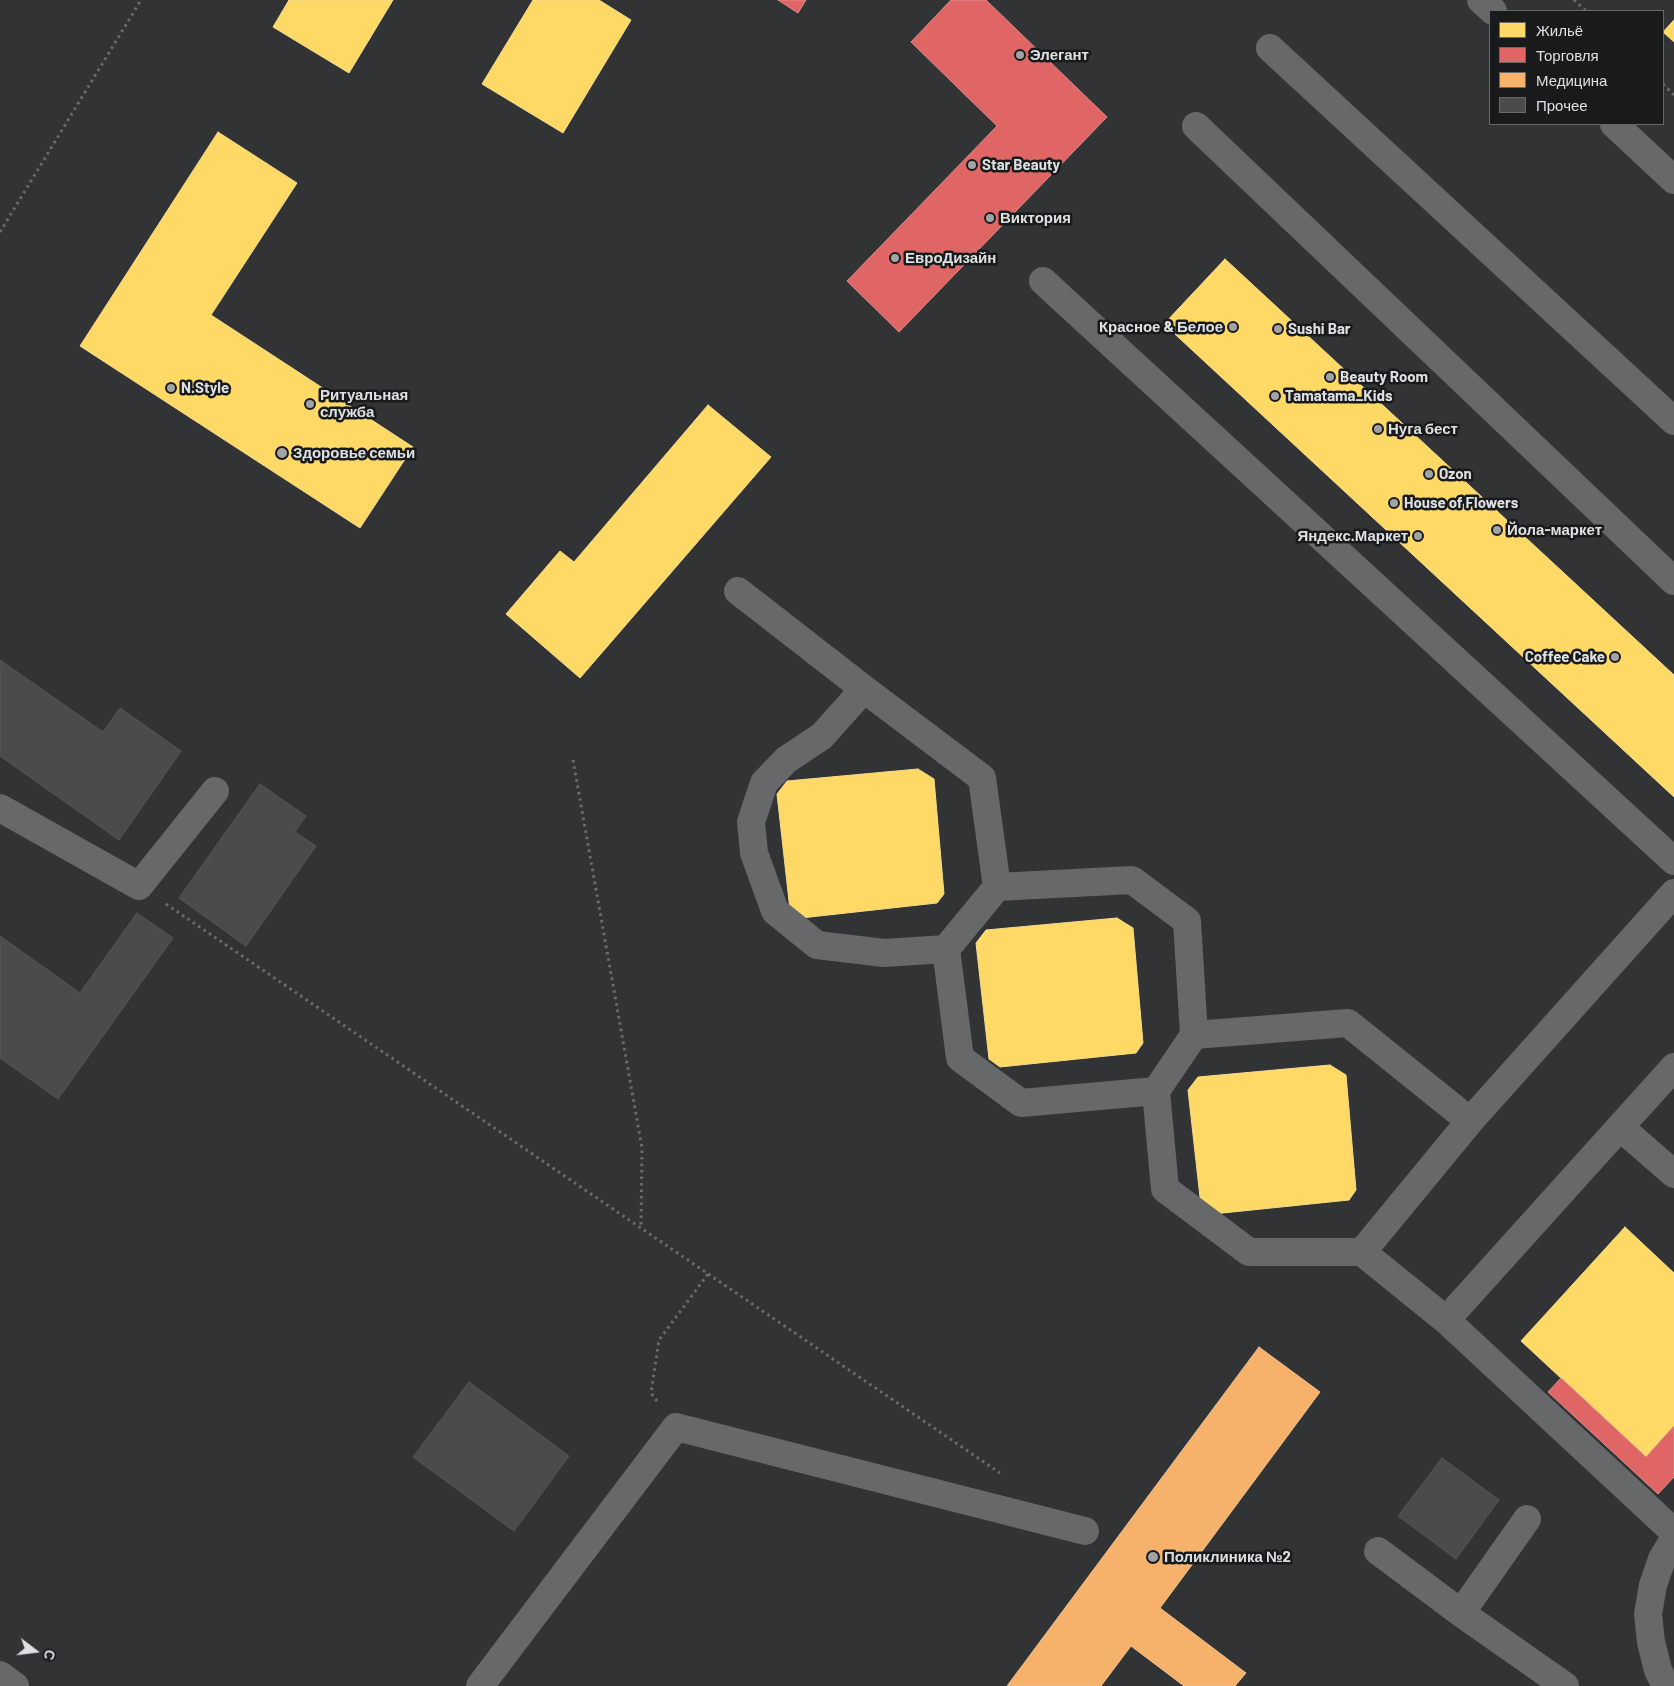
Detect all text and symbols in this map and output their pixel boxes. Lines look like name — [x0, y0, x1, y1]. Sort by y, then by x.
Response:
legend — [1489, 10, 1664, 125]
text: Жильё — [1536, 21, 1583, 39]
place label: Элегант — [1030, 46, 1089, 64]
text: Торговля — [1536, 46, 1599, 64]
marker: Элегант — [1014, 49, 1026, 61]
text: Медицина — [1536, 71, 1607, 89]
text: Прочее — [1536, 96, 1588, 114]
place label: Star Beauty — [982, 156, 1060, 174]
marker: Star Beauty — [966, 159, 978, 171]
place label: Виктория — [1000, 209, 1071, 227]
marker: Виктория — [984, 212, 996, 224]
place label: ЕвроДизайн — [905, 249, 996, 267]
marker: ЕвроДизайн — [889, 252, 901, 264]
place label: Красное & Белое — [1099, 318, 1223, 336]
place label: Sushi Bar — [1288, 320, 1351, 338]
marker: Красное & Белое — [1227, 321, 1239, 333]
marker: Sushi Bar — [1272, 323, 1284, 335]
place label: Beauty Room — [1340, 368, 1428, 386]
marker: Beauty Room — [1324, 371, 1336, 383]
place label: N.Style — [181, 379, 229, 397]
marker: N.Style — [165, 382, 177, 394]
place label: Ритуальная служба — [320, 386, 408, 421]
place label: Tamatama_Kids — [1285, 387, 1393, 405]
marker: Tamatama_Kids — [1269, 390, 1281, 402]
marker: Ритуальная служба — [304, 398, 316, 410]
place label: Нуга бест — [1388, 420, 1458, 438]
marker: Нуга бест — [1372, 423, 1384, 435]
place label: Здоровье семьи — [293, 444, 415, 462]
marker: Здоровье семьи — [275, 446, 289, 460]
place label: Ozon — [1439, 465, 1472, 483]
marker: Ozon — [1423, 468, 1435, 480]
place label: House of Flowers — [1404, 494, 1518, 512]
marker: House of Flowers — [1388, 497, 1400, 509]
place label: Йола-маркет — [1507, 521, 1602, 539]
marker: Йола-маркет — [1491, 524, 1503, 536]
place label: Яндекс.Маркет — [1297, 527, 1408, 545]
marker: Яндекс.Маркет — [1412, 530, 1424, 542]
place label: Coffee Cake — [1525, 648, 1605, 666]
marker: Coffee Cake — [1609, 651, 1621, 663]
place label: Поликлиника №2 — [1164, 1548, 1291, 1566]
marker: Поликлиника №2 — [1146, 1550, 1160, 1564]
north arrow — [10, 1626, 60, 1676]
text: С — [40, 1648, 59, 1662]

